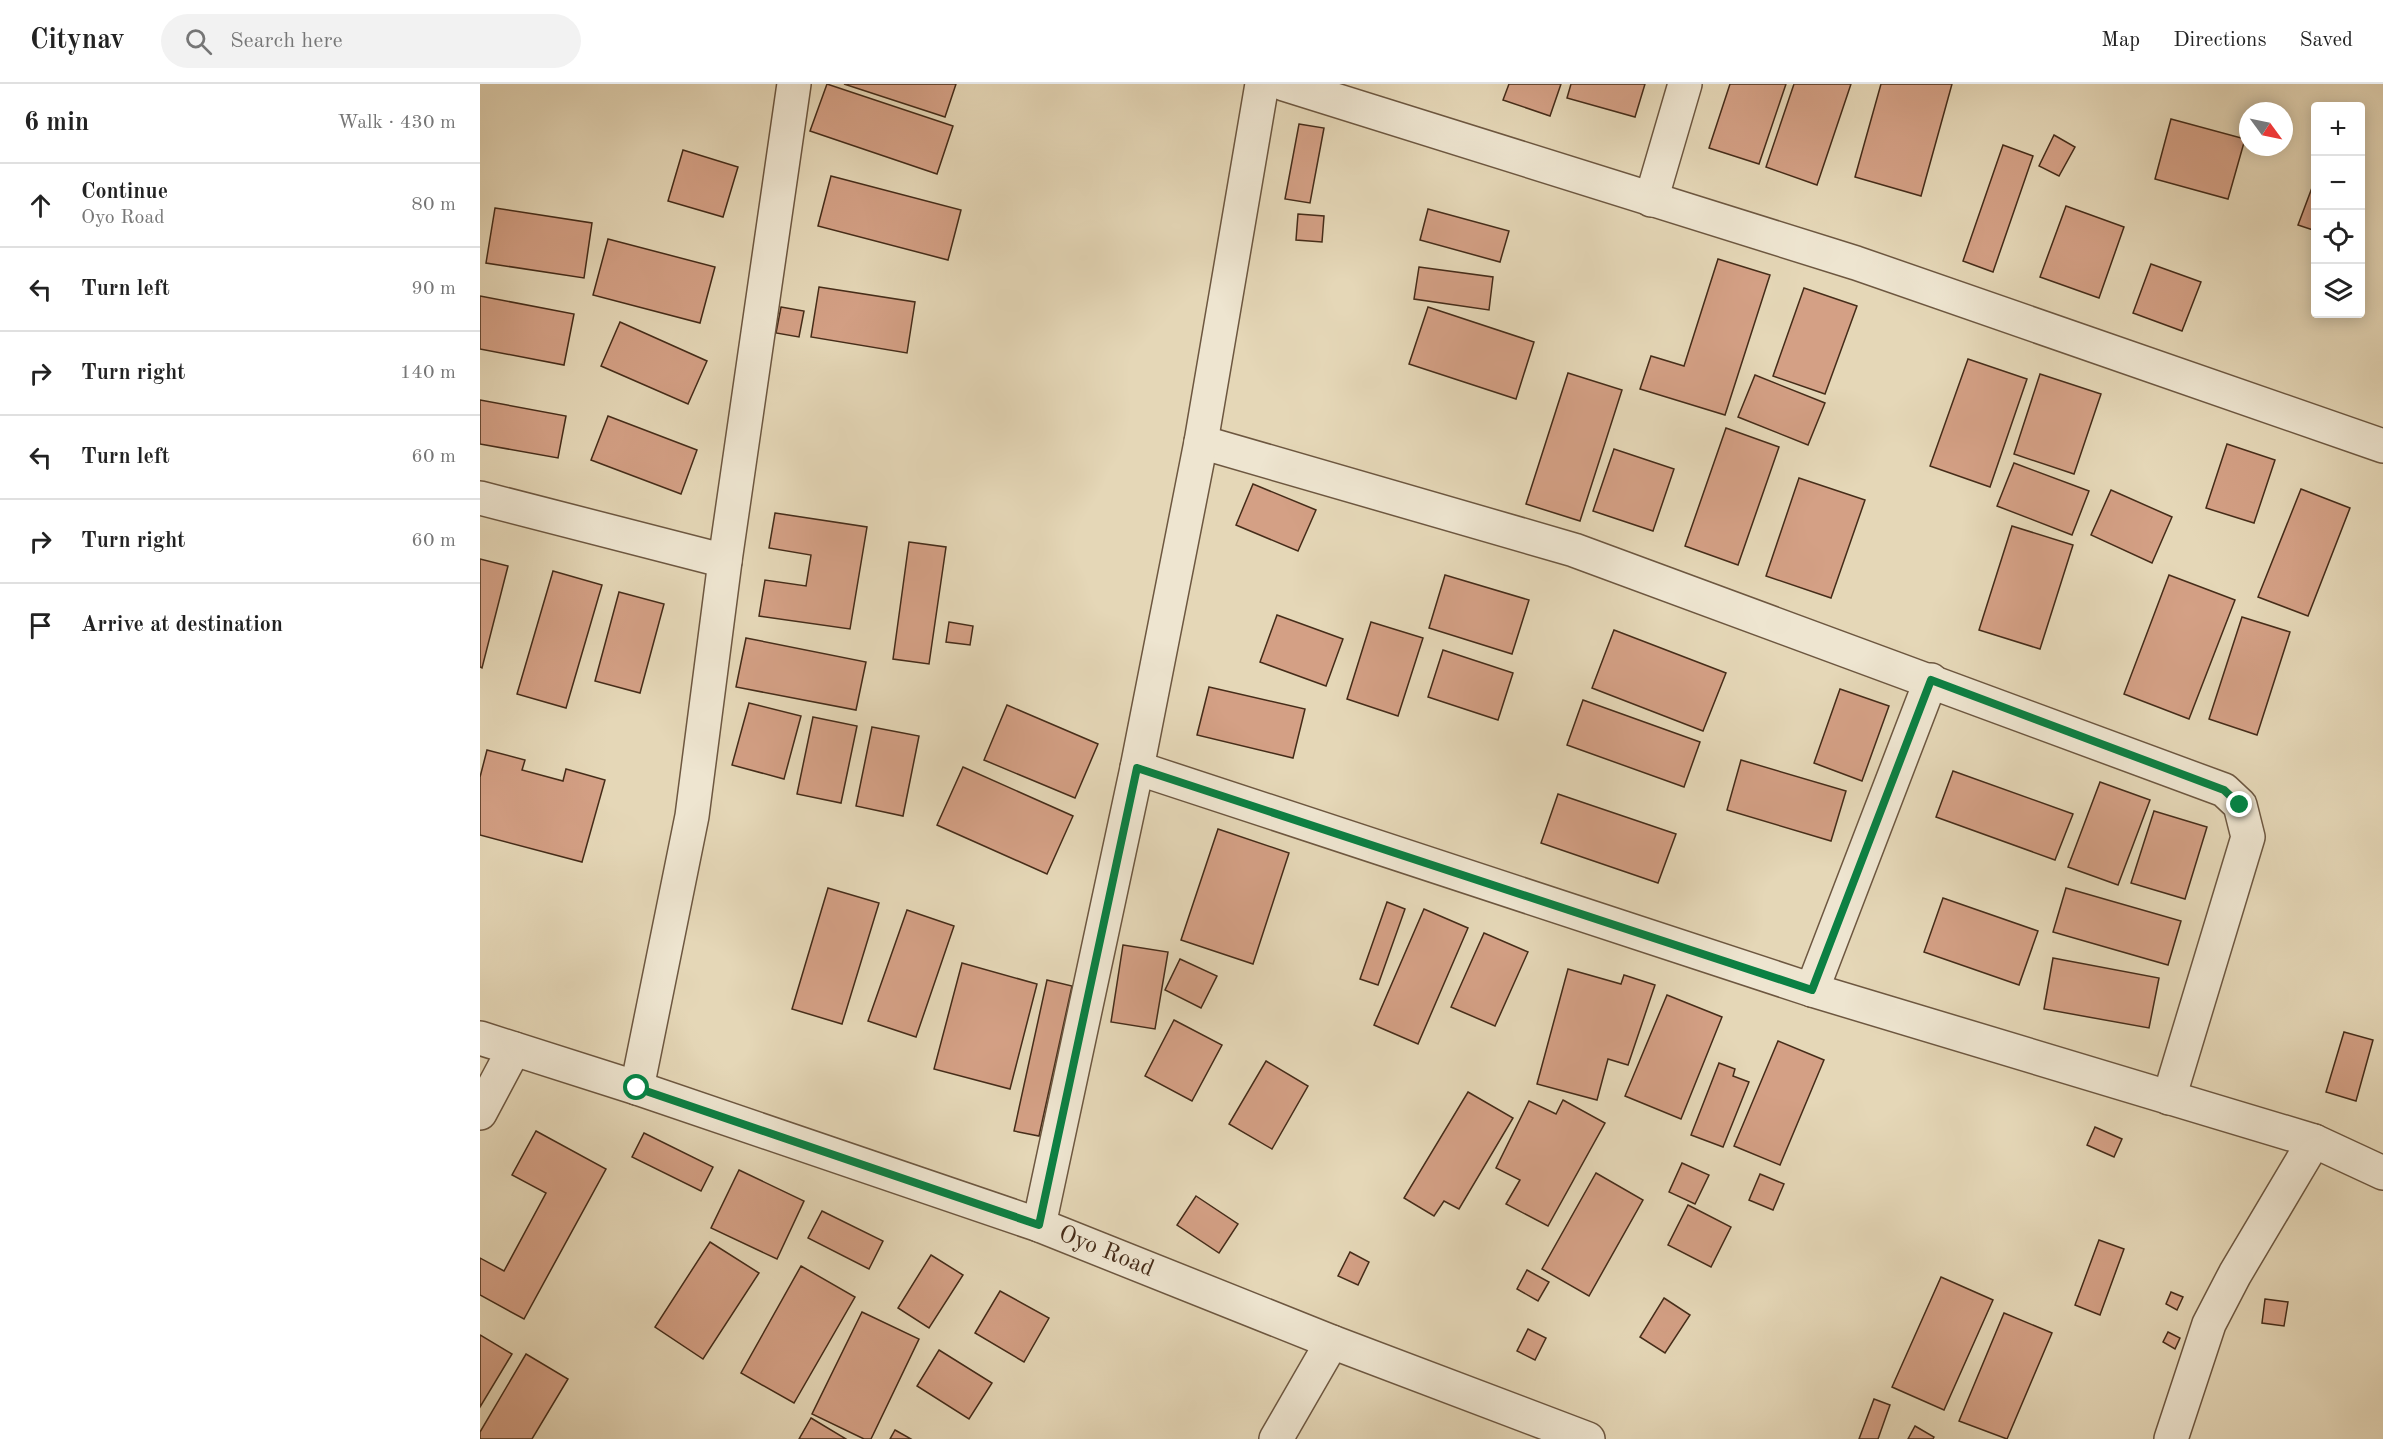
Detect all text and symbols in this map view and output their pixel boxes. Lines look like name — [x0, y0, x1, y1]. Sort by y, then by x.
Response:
search box — [161, 14, 581, 68]
icon: search — [182, 25, 215, 58]
text: Citynav — [30, 27, 125, 55]
text: Search here — [230, 30, 343, 52]
text: Map — [2101, 30, 2140, 51]
text: Directions — [2173, 30, 2267, 51]
text: Saved — [2300, 30, 2353, 51]
north arrow — [2239, 102, 2293, 156]
map controls — [2311, 102, 2365, 318]
button: + — [2311, 102, 2365, 156]
text: 6 min — [24, 110, 89, 136]
text: Walk · 430 m — [337, 113, 456, 133]
button: − — [2311, 156, 2365, 210]
text: Continue — [81, 181, 168, 203]
icon: ahead — [24, 189, 57, 222]
text: 80 m — [411, 195, 456, 215]
text: Oyo Road — [81, 208, 165, 228]
button: locate — [2311, 210, 2365, 264]
button: layers — [2311, 264, 2365, 318]
icon: left — [24, 273, 57, 306]
text: Turn left — [81, 278, 170, 300]
text: 90 m — [411, 279, 456, 299]
icon: right — [24, 357, 57, 390]
text: Turn right — [81, 362, 185, 384]
text: 140 m — [400, 363, 456, 383]
icon: left — [24, 441, 57, 474]
text: Turn left — [81, 446, 170, 468]
text: 60 m — [411, 447, 456, 467]
icon: right — [24, 525, 57, 558]
text: Turn right — [81, 530, 185, 552]
text: 60 m — [411, 531, 456, 551]
icon: arrive — [24, 609, 57, 642]
text: Arrive at destination — [81, 614, 283, 636]
route end — [2226, 791, 2252, 817]
route start — [623, 1074, 649, 1100]
street label: Oyo Road — [1055, 1222, 1157, 1282]

